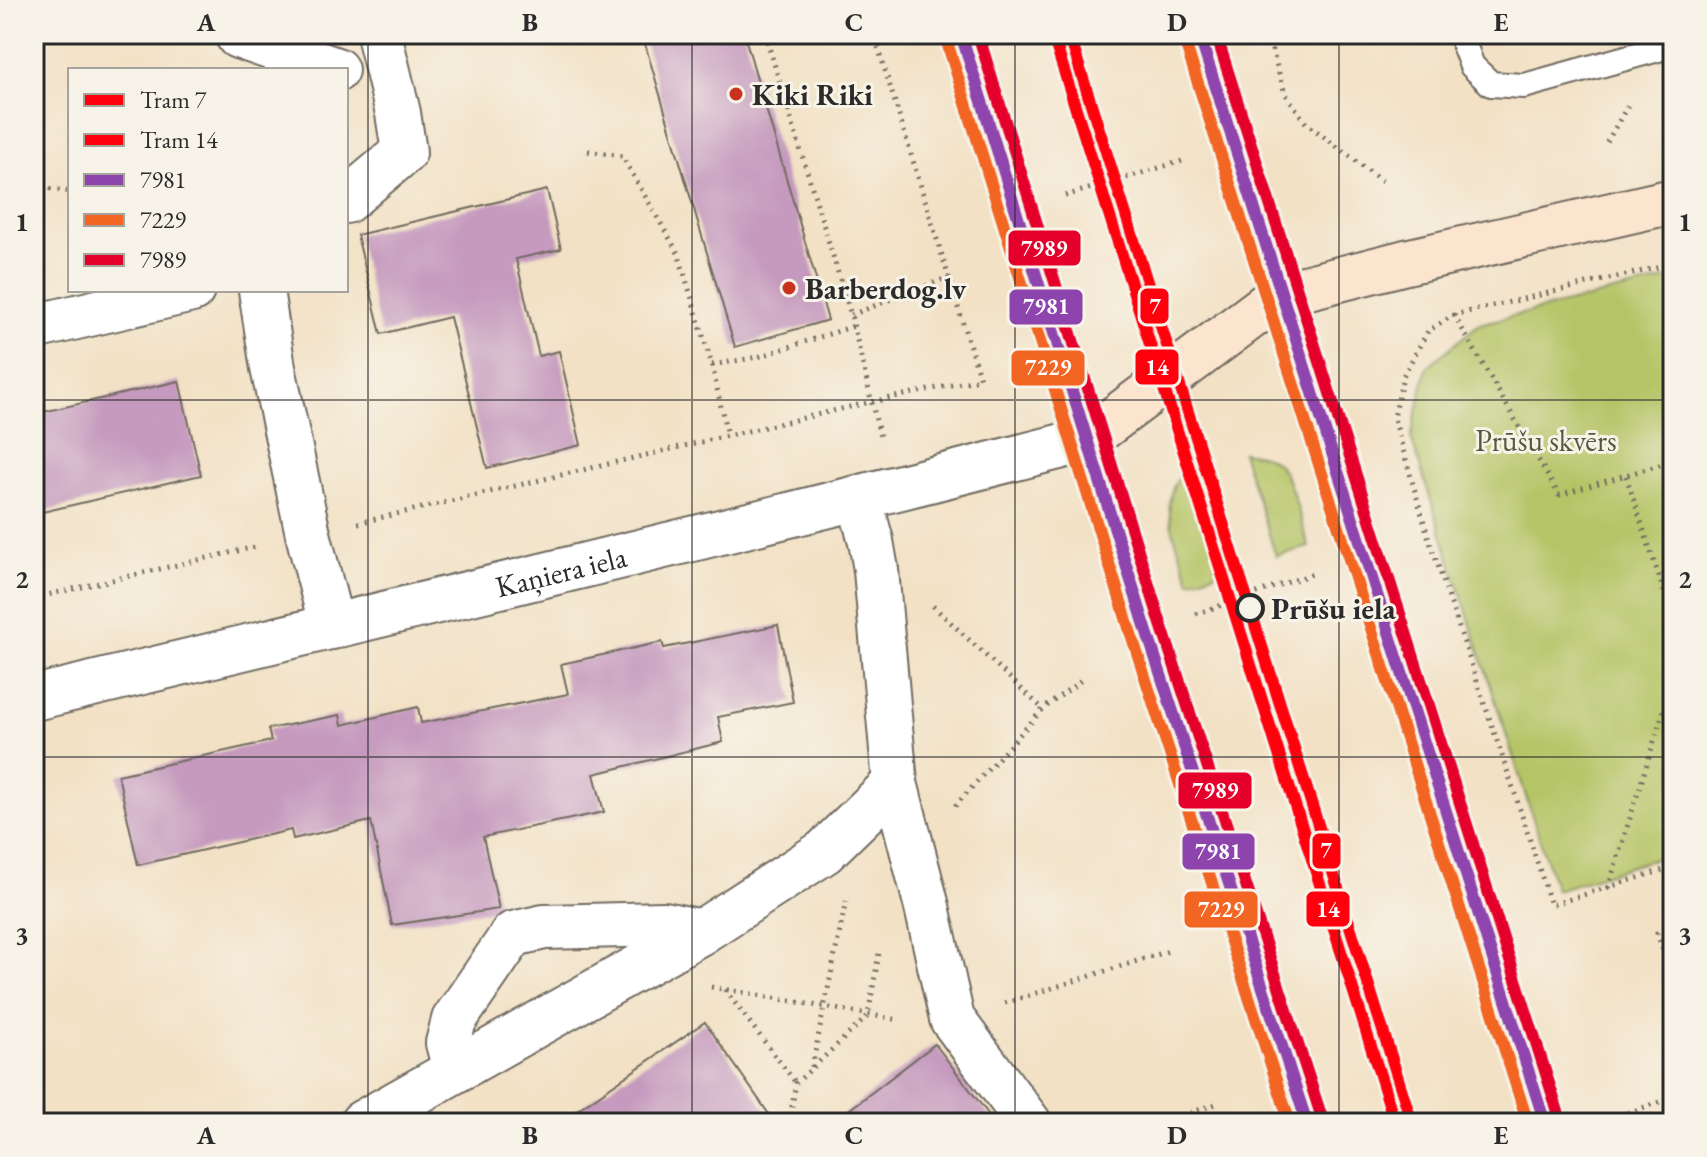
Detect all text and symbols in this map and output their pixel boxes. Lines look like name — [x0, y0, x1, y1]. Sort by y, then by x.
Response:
text: A — [196, 5, 216, 39]
text: B — [522, 5, 538, 39]
text: C — [845, 5, 863, 39]
text: D — [1167, 5, 1187, 39]
text: E — [1494, 5, 1509, 39]
legend — [68, 68, 348, 292]
place label: Kiki Riki — [752, 75, 873, 114]
text: Tram 7 — [140, 84, 207, 115]
marker: Kiki Riki — [727, 85, 745, 103]
text: Tram 14 — [140, 124, 218, 155]
text: 7981 — [140, 164, 186, 195]
text: 7229 — [140, 204, 187, 235]
text: 1 — [15, 205, 29, 239]
text: 1 — [1678, 205, 1692, 239]
line badge: 7989 — [1007, 229, 1082, 267]
text: 7989 — [1021, 234, 1068, 263]
text: 7989 — [140, 244, 187, 275]
place label: Barberdog.lv — [805, 269, 967, 308]
marker: Barberdog.lv — [780, 279, 798, 297]
line badge: 7 — [1139, 287, 1170, 325]
line badge: 7981 — [1008, 288, 1084, 326]
text: 7981 — [1023, 292, 1069, 321]
text: 7 — [1149, 292, 1161, 321]
line badge: 14 — [1134, 348, 1180, 386]
line badge: 7229 — [1010, 349, 1086, 387]
text: 7229 — [1025, 353, 1072, 382]
text: 14 — [1145, 353, 1169, 382]
park label: Prūšu skvērs — [1475, 421, 1617, 460]
street label: Kaņiera iela — [491, 536, 630, 606]
text: 2 — [15, 562, 29, 596]
text: 2 — [1678, 562, 1692, 596]
place label: Prūšu iela — [1271, 589, 1397, 628]
marker: Prūšu iela — [1236, 594, 1264, 622]
line badge: 7989 — [1177, 771, 1253, 810]
text: 7989 — [1192, 776, 1239, 805]
line badge: 7981 — [1181, 832, 1256, 871]
line badge: 7 — [1311, 832, 1342, 870]
text: 7 — [1320, 836, 1332, 865]
text: 7981 — [1195, 837, 1241, 866]
line badge: 7229 — [1183, 890, 1259, 929]
line badge: 14 — [1305, 890, 1351, 928]
text: 7229 — [1198, 895, 1245, 924]
text: 14 — [1316, 895, 1340, 924]
text: 3 — [15, 918, 29, 952]
text: 3 — [1678, 918, 1692, 952]
text: A — [196, 1118, 216, 1152]
text: B — [522, 1118, 538, 1152]
text: C — [845, 1118, 863, 1152]
text: D — [1167, 1118, 1187, 1152]
text: E — [1494, 1118, 1509, 1152]

